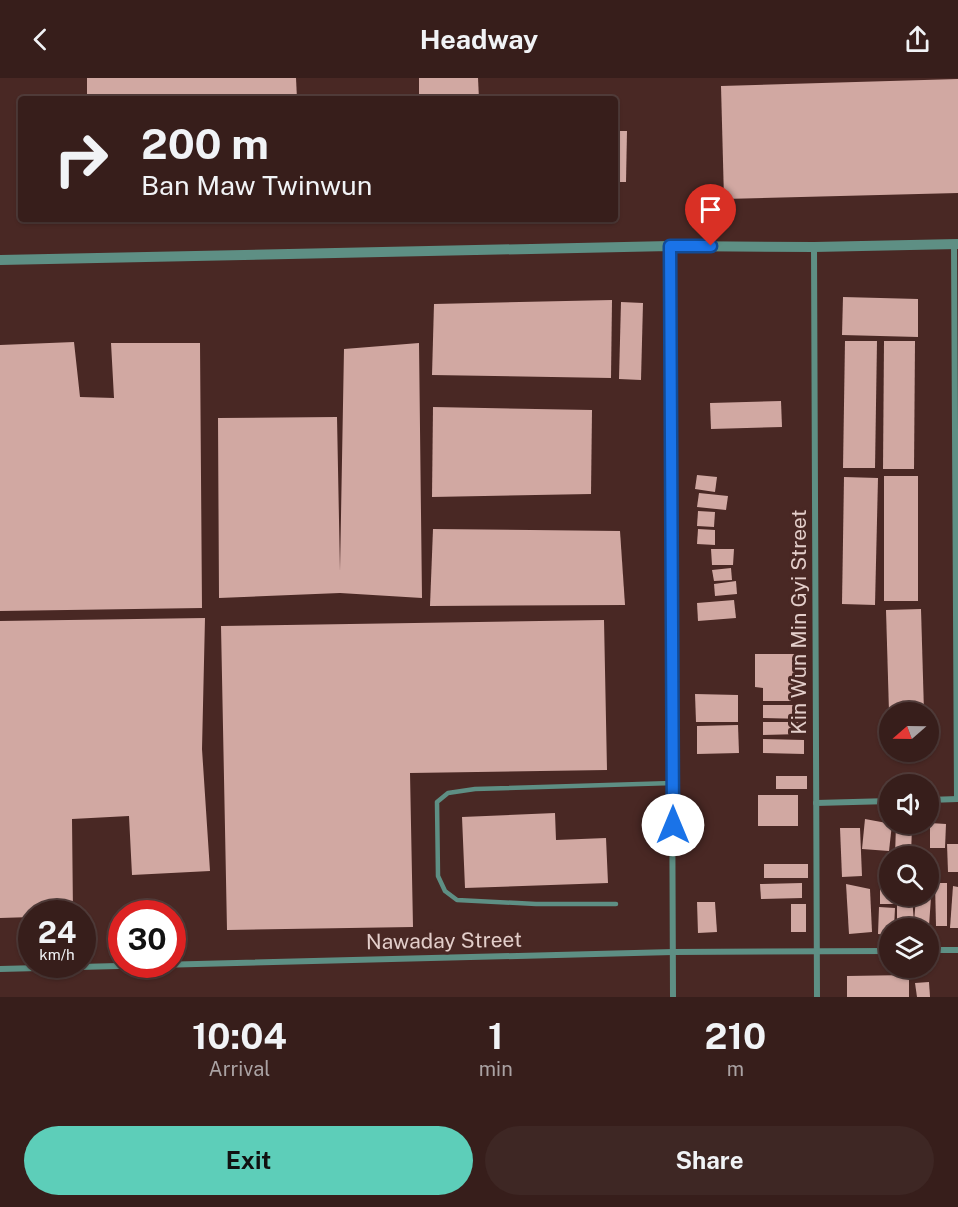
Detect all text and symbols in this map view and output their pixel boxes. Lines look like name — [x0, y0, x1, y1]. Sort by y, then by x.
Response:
icon: back — [24, 23, 57, 56]
text: Headway — [420, 23, 538, 55]
icon: share — [901, 23, 934, 56]
text: 200 m — [141, 119, 269, 168]
icon: right — [42, 120, 120, 198]
text: Ban Maw Twinwun — [141, 169, 372, 201]
pin — [685, 184, 736, 246]
icon: arrive — [694, 193, 727, 226]
street label: Kin Wun Min Gyi Street — [786, 509, 811, 735]
north arrow — [879, 702, 939, 762]
map controls — [879, 702, 939, 978]
button: sound — [879, 774, 939, 834]
position arrow — [641, 793, 705, 857]
button: search — [879, 846, 939, 906]
speed limit sign: 30 — [108, 900, 186, 978]
text: 24 — [38, 914, 76, 950]
button: layers — [879, 918, 939, 978]
street label: Nawaday Street — [366, 927, 522, 954]
text: km/h — [39, 946, 75, 963]
text: 10:04 — [192, 1015, 287, 1057]
text: 1 — [488, 1015, 503, 1057]
text: 210 — [705, 1015, 766, 1057]
text: Arrival — [209, 1057, 270, 1081]
text: min — [479, 1057, 513, 1081]
text: m — [727, 1057, 744, 1081]
button: Exit — [24, 1126, 473, 1195]
button: Share — [485, 1126, 934, 1195]

